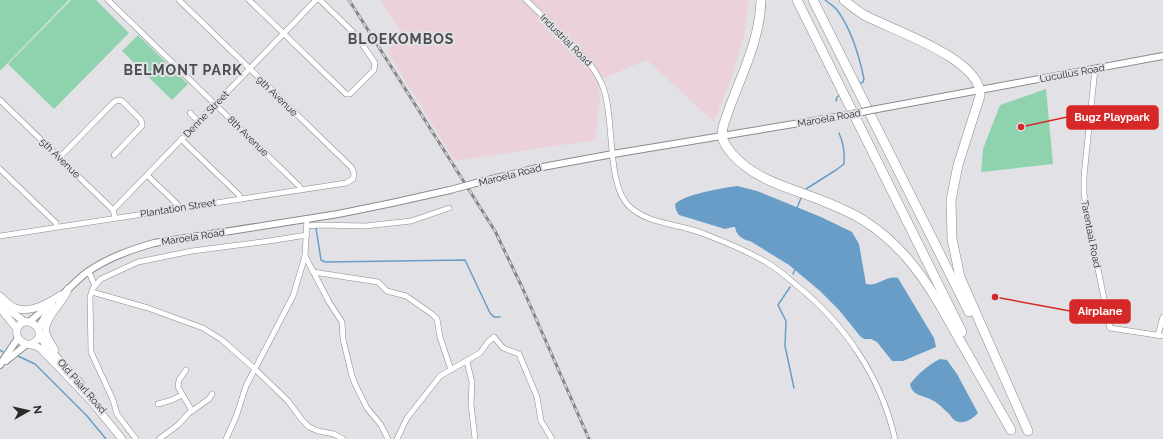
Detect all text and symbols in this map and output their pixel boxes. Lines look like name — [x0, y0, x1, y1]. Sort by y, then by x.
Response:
street label: Industrial Road — [538, 12, 594, 68]
district label: BLOEKOMBOS — [348, 31, 454, 47]
district label: BELMONT PARK — [123, 62, 243, 78]
street label: Lucullus Road — [1039, 62, 1105, 84]
street label: 9th Avenue — [254, 74, 300, 118]
street label: Denne Street — [181, 88, 232, 140]
callout: Bugz Playpark — [1067, 106, 1158, 129]
street label: Maroela Road — [797, 107, 861, 129]
text: Bugz Playpark — [1074, 111, 1151, 124]
street label: 8th Avenue — [225, 114, 271, 158]
street label: 5th Avenue — [37, 136, 83, 180]
street label: Maroela Road — [478, 162, 542, 188]
street label: Plantation Street — [139, 196, 217, 219]
street label: Tarentaal Road — [1079, 199, 1103, 269]
street label: Maroela Road — [161, 227, 225, 247]
callout: Airplane — [1070, 300, 1130, 323]
text: Airplane — [1078, 305, 1123, 318]
street label: Old Paarl Road — [55, 357, 109, 415]
north arrow — [8, 391, 48, 431]
text: N — [30, 405, 44, 415]

